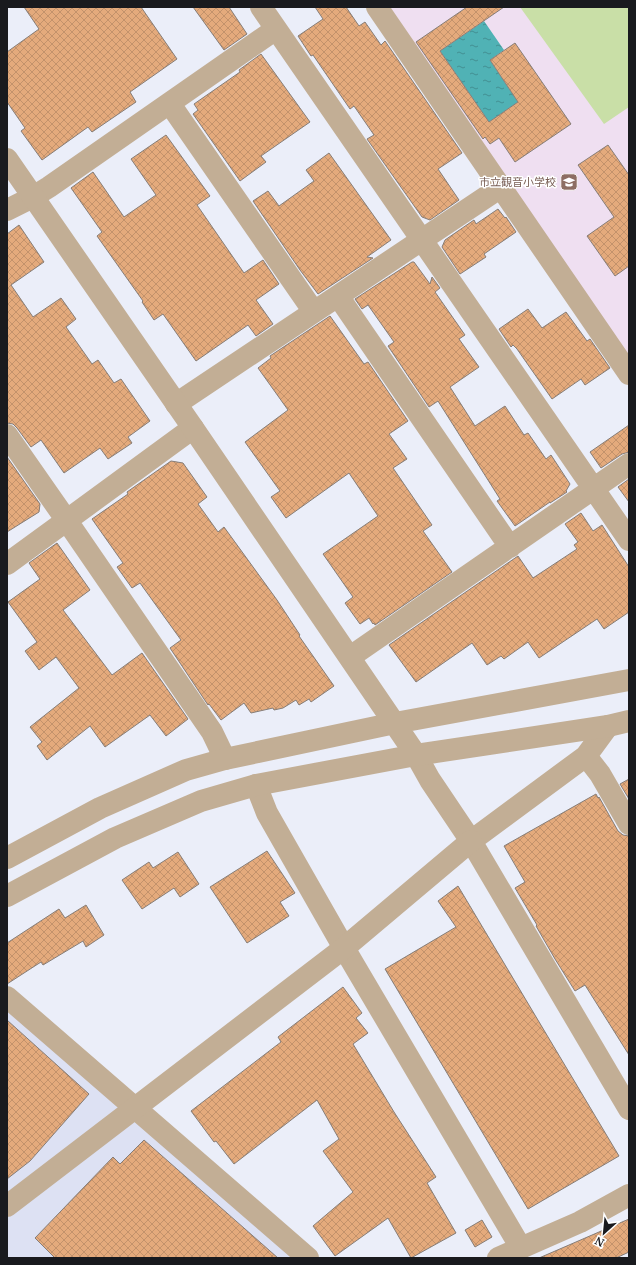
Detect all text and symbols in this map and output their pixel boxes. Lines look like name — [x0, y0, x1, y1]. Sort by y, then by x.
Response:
school or university icon: 市立観音小学校 — [559, 172, 579, 192]
place label: 市立観音小学校 — [479, 174, 556, 189]
north arrow — [584, 1213, 624, 1253]
text: N — [592, 1234, 607, 1251]

